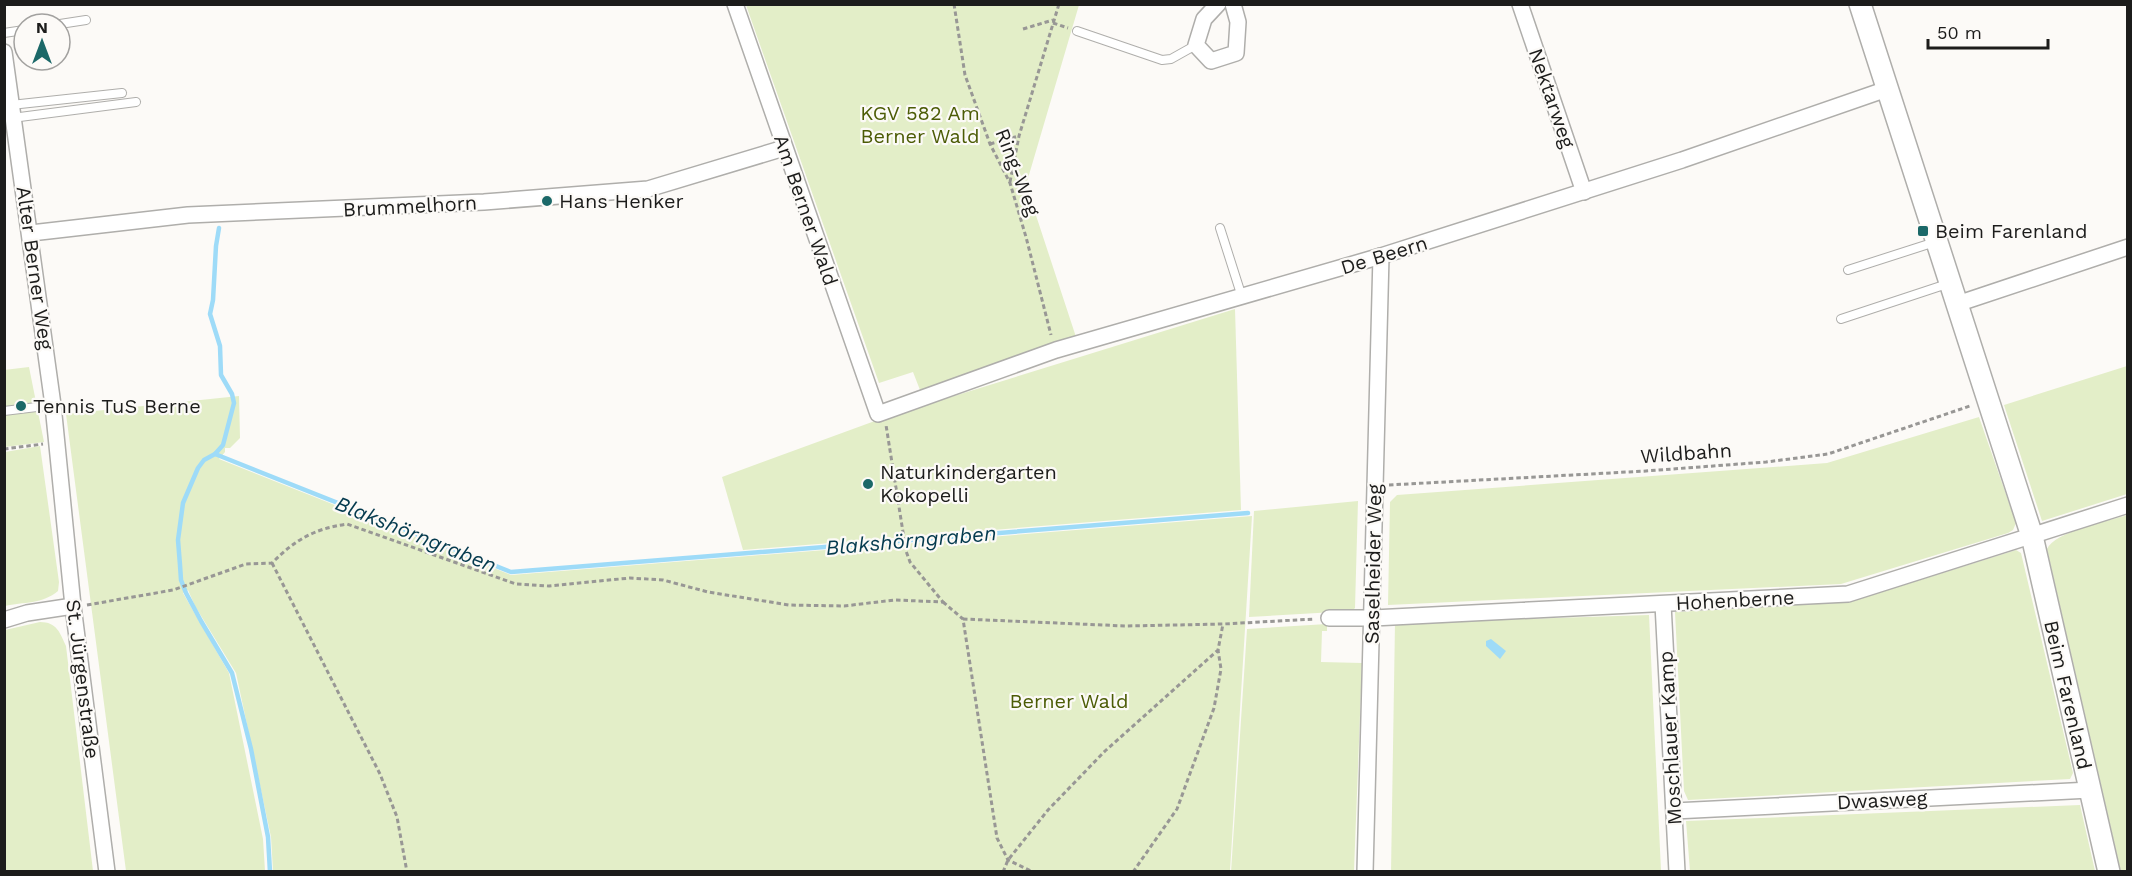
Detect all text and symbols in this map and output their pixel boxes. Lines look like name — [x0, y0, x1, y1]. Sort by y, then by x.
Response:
north arrow — [12, 12, 72, 72]
scale bar — [1928, 12, 2048, 50]
text: N — [36, 18, 48, 37]
text: 50 m — [1937, 22, 1982, 43]
street label: Nektarweg — [1524, 45, 1580, 151]
park label: KGV 582 Am Berner Wald — [860, 101, 980, 148]
street label: Ring-Weg — [990, 125, 1046, 219]
street label: Am Berner Wald — [769, 131, 843, 289]
street label: Alter Berner Weg — [12, 185, 58, 352]
place label: Hans Henker — [559, 189, 684, 213]
street label: Brummelhorn — [342, 191, 478, 221]
marker: Hans Henker — [540, 194, 554, 208]
place label: Beim Farenland — [1935, 219, 2087, 243]
marker: Beim Farenland — [1916, 224, 1930, 238]
street label: De Beern — [1338, 230, 1430, 280]
place label: Tennis TuS Berne — [33, 394, 201, 418]
marker: Tennis TuS Berne — [14, 399, 28, 413]
street label: Wildbahn — [1639, 438, 1733, 468]
place label: Naturkindergarten Kokopelli — [880, 460, 1057, 507]
marker: Naturkindergarten Kokopelli — [861, 477, 875, 491]
street label: Saselheider Weg — [1360, 483, 1386, 644]
water label: Blakshörngraben — [332, 490, 500, 578]
water label: Blakshörngraben — [824, 520, 998, 560]
street label: Hohenberne — [1675, 585, 1795, 615]
street label: St. Jürgenstraße — [61, 598, 105, 760]
street label: Beim Farenland — [2039, 618, 2097, 772]
street label: Moschlauer Kamp — [1653, 650, 1687, 826]
park label: Berner Wald — [1009, 689, 1129, 713]
street label: Dwasweg — [1836, 786, 1928, 814]

